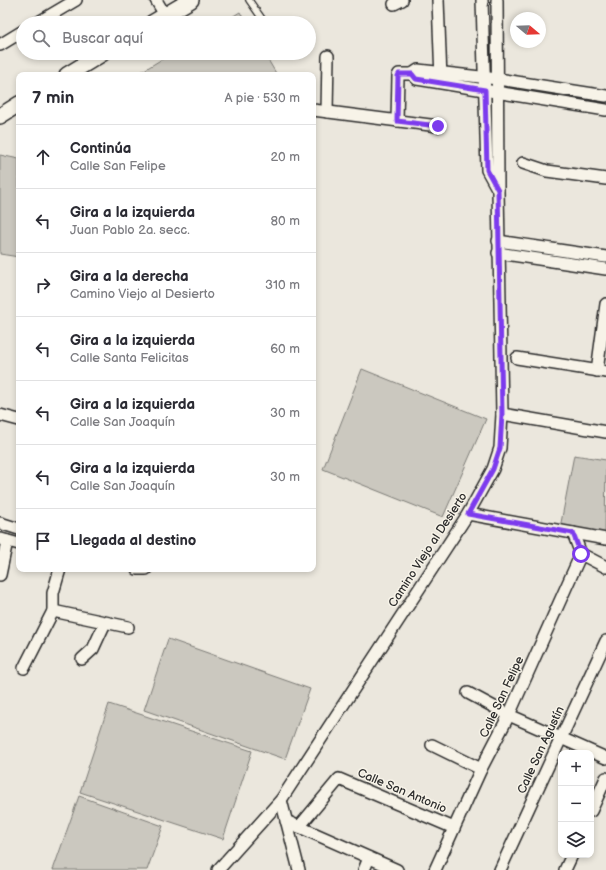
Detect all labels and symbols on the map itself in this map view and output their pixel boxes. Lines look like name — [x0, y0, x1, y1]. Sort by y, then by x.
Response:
north arrow — [510, 12, 546, 48]
route end — [429, 117, 447, 135]
street label: Camino Viejo al Desierto — [385, 490, 471, 610]
route start — [572, 545, 590, 563]
street label: Calle San Felipe — [477, 654, 527, 740]
street label: Calle San Agustín — [514, 704, 568, 796]
street label: Calle San Antonio — [355, 765, 449, 817]

